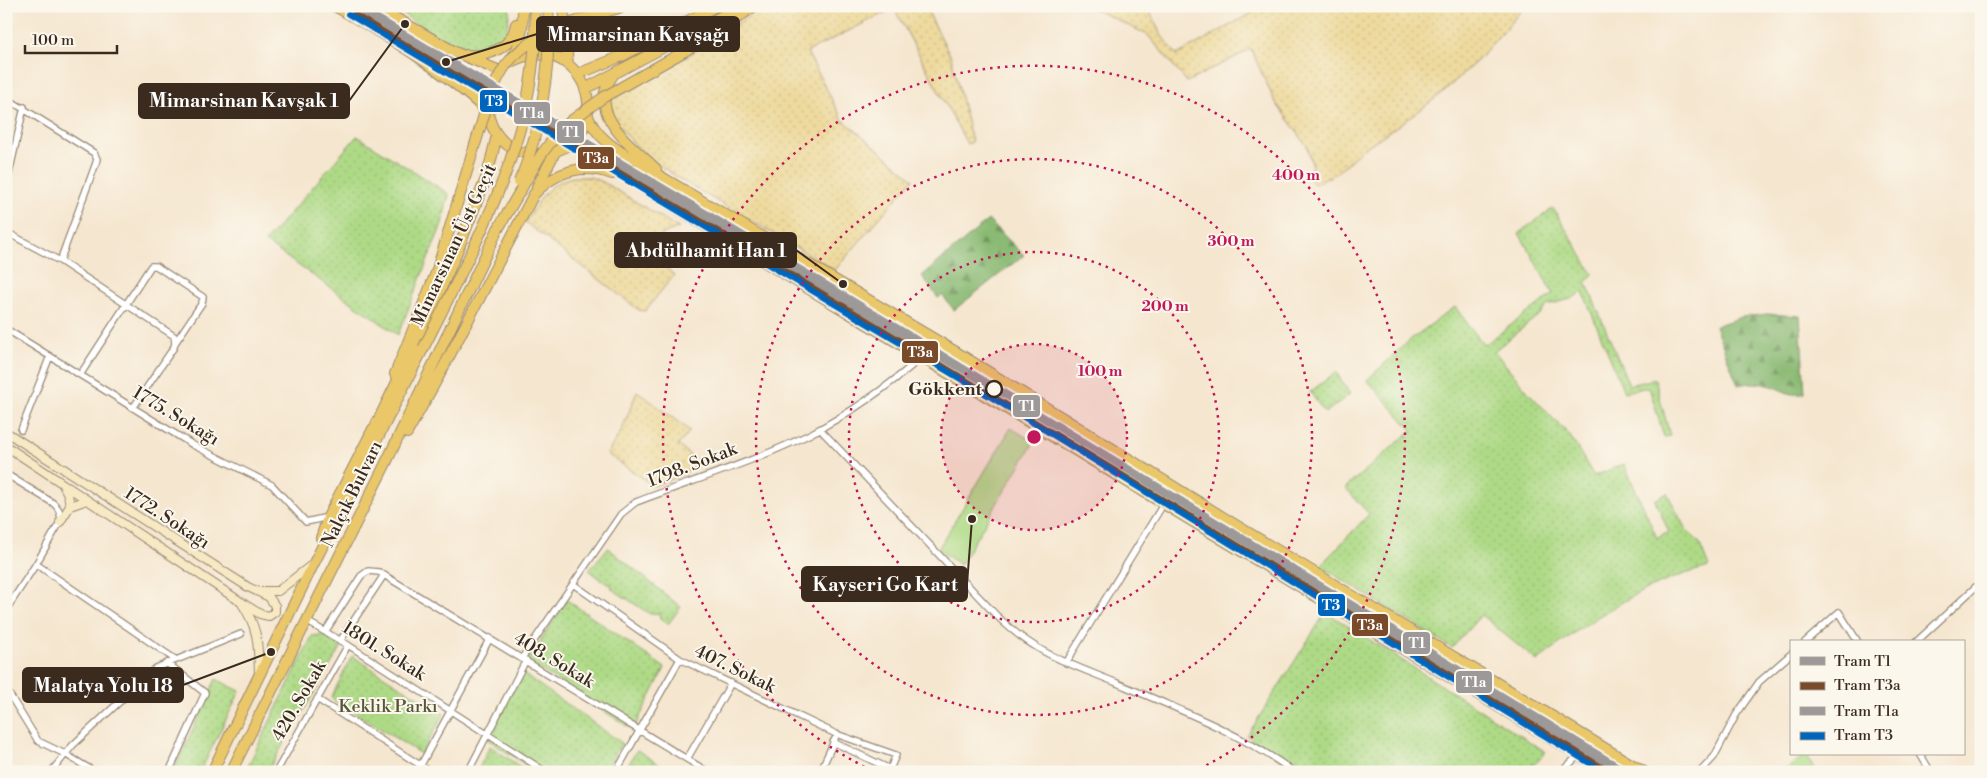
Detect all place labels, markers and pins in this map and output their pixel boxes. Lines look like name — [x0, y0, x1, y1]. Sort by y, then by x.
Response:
callout: Mimarsinan Kavşağı — [537, 17, 739, 51]
callout: Mimarsinan Kavşak 1 — [139, 84, 349, 118]
callout: Abdülhamit Han 1 — [615, 233, 796, 267]
place label: Gökkent — [908, 378, 983, 401]
marker: Gökkent — [985, 380, 1003, 398]
centre of rings — [1025, 428, 1043, 446]
callout: Kayseri Go Kart — [802, 567, 967, 601]
callout: Malatya Yolu 18 — [23, 668, 183, 702]

